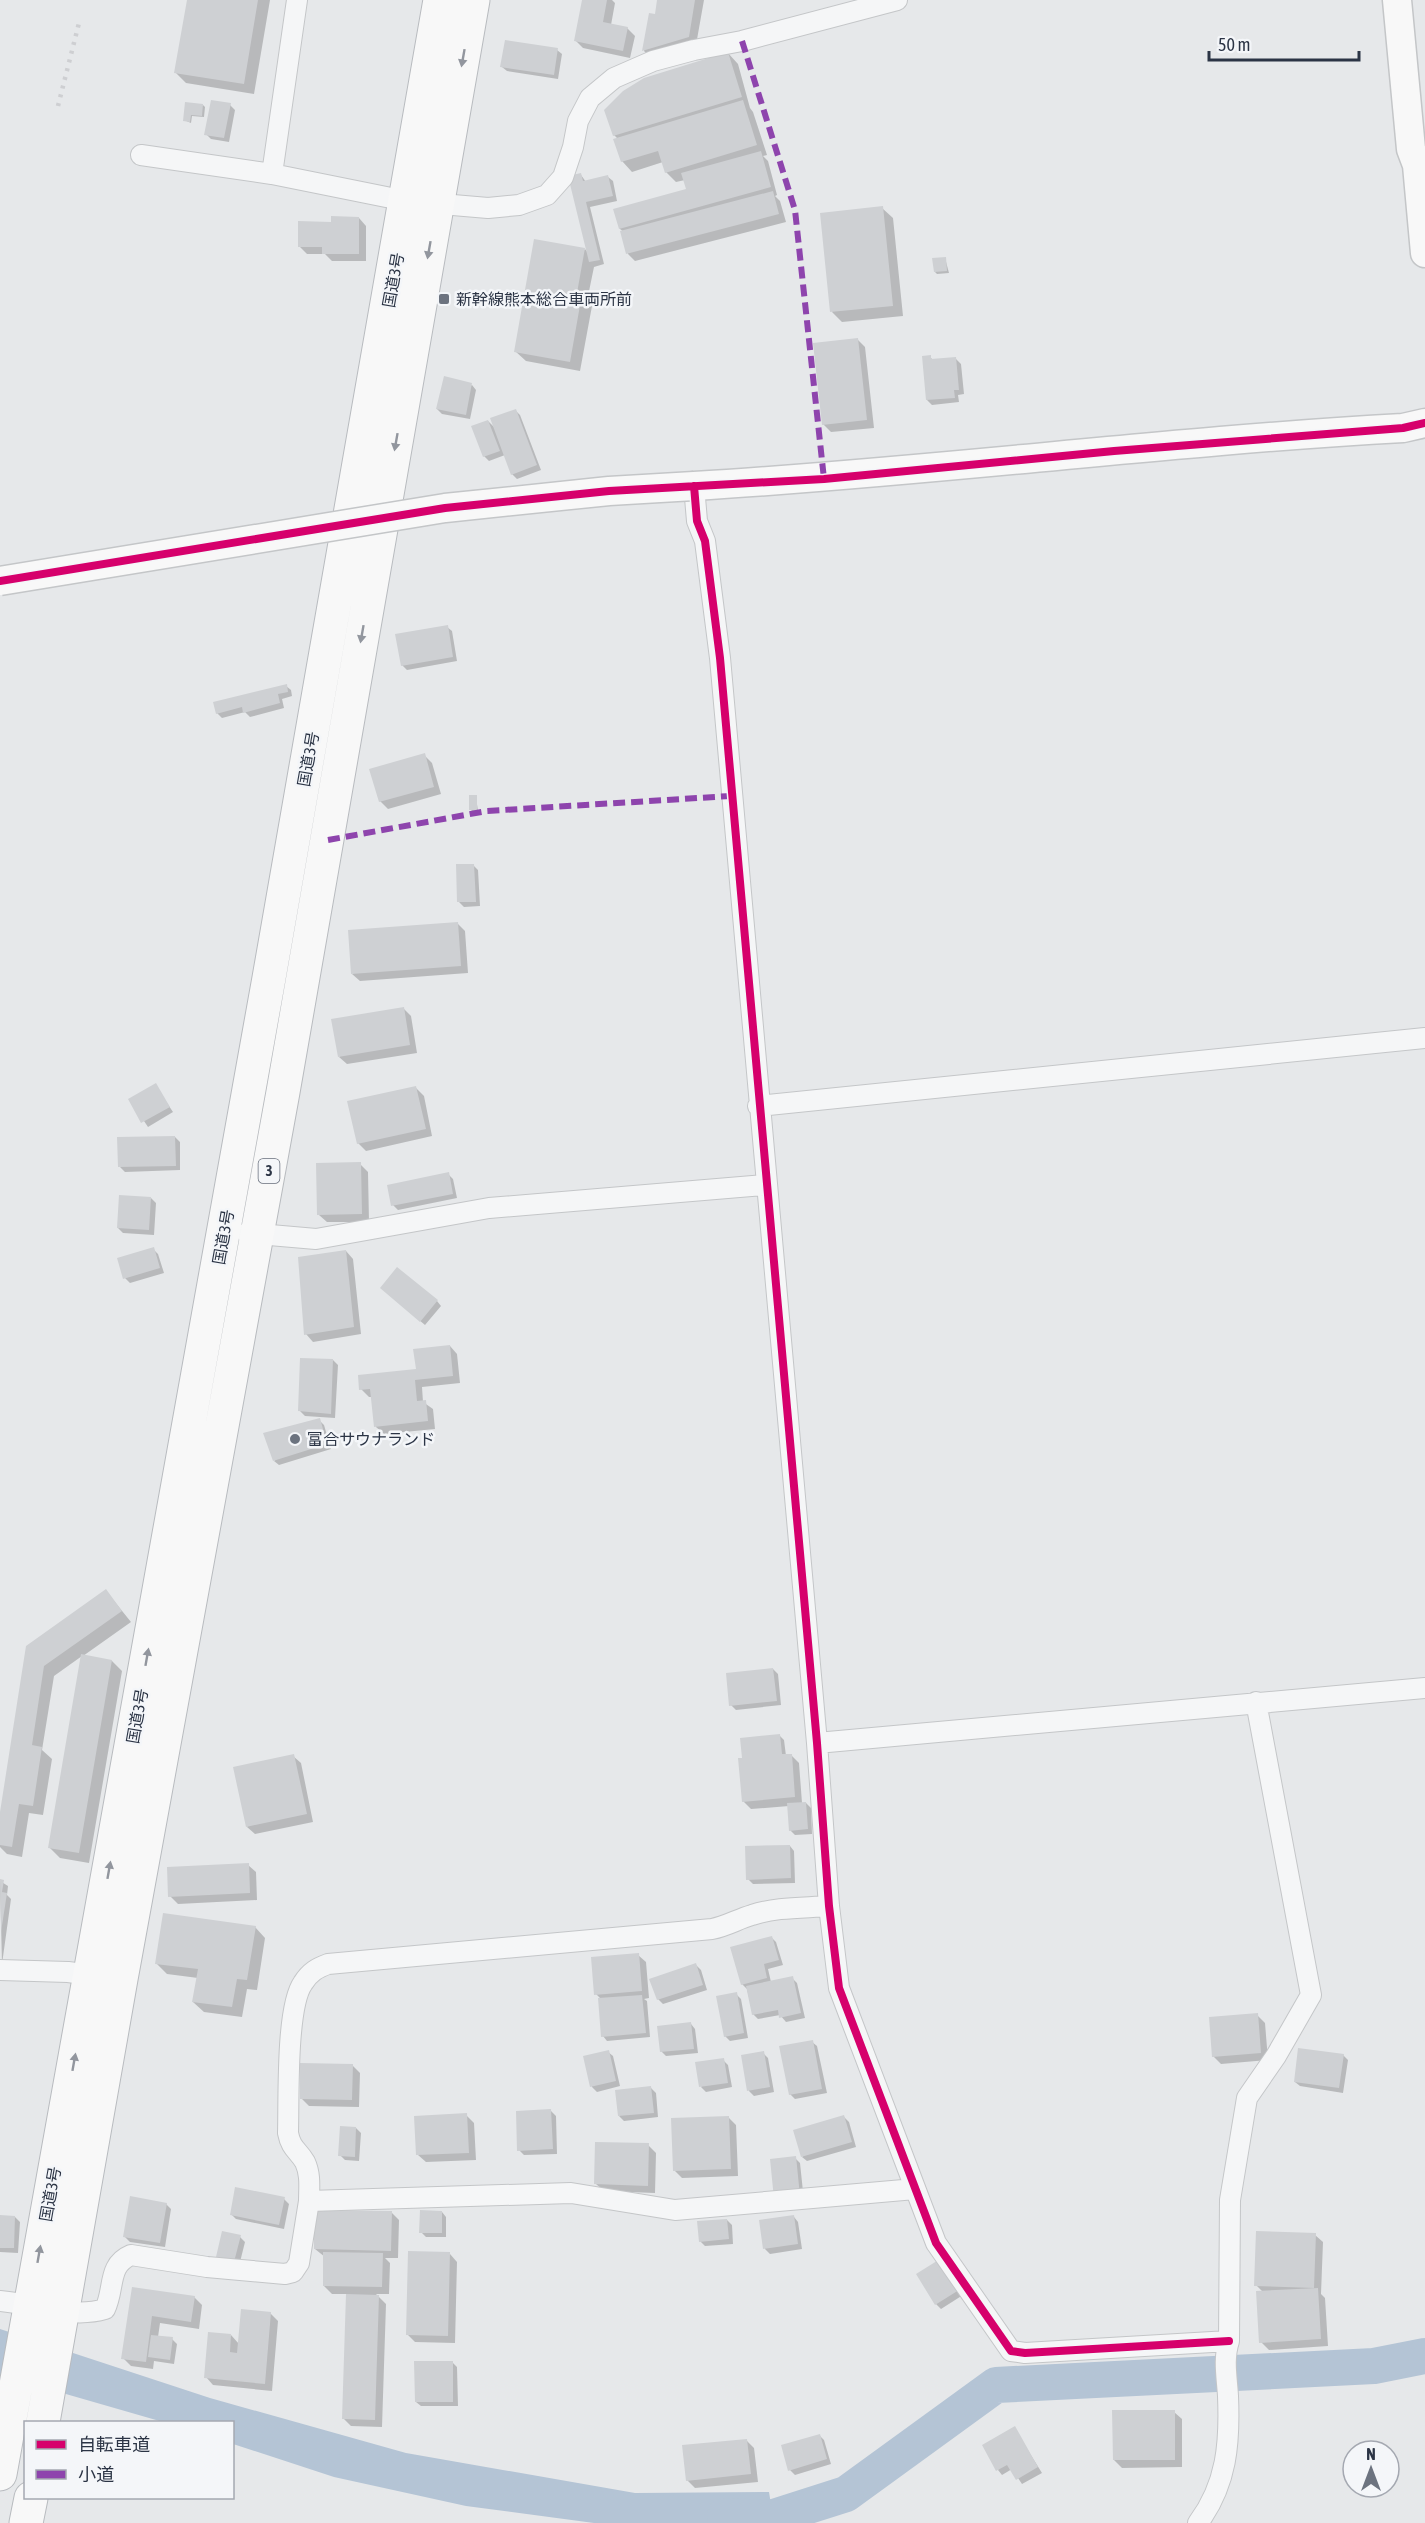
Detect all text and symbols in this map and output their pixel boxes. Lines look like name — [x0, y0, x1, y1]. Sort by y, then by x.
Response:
scale bar — [1209, 24, 1359, 62]
text: 50 m — [1218, 34, 1250, 55]
one-way arrow — [458, 48, 467, 67]
one-way arrow — [424, 240, 433, 259]
street label: 国道3号 — [379, 251, 407, 309]
place label: 新幹線熊本総合車両所前 — [456, 290, 632, 308]
marker: 新幹線熊本総合車両所前 — [437, 292, 451, 306]
one-way arrow — [391, 432, 400, 451]
one-way arrow — [358, 625, 367, 644]
street label: 国道3号 — [294, 730, 322, 788]
road number: 3 — [258, 1159, 280, 1183]
street label: 国道3号 — [209, 1208, 237, 1266]
place label: 富合サウナランド — [307, 1430, 435, 1448]
marker: 富合サウナランド — [288, 1432, 302, 1446]
one-way arrow — [143, 1648, 152, 1667]
street label: 国道3号 — [123, 1687, 151, 1745]
one-way arrow — [105, 1860, 114, 1879]
one-way arrow — [70, 2052, 79, 2071]
street label: 国道3号 — [36, 2165, 64, 2223]
one-way arrow — [35, 2244, 44, 2263]
legend — [24, 2421, 234, 2499]
text: 自転車道 — [78, 2434, 150, 2455]
north arrow — [1341, 2439, 1401, 2499]
text: N — [1366, 2445, 1376, 2463]
text: 小道 — [78, 2464, 114, 2485]

